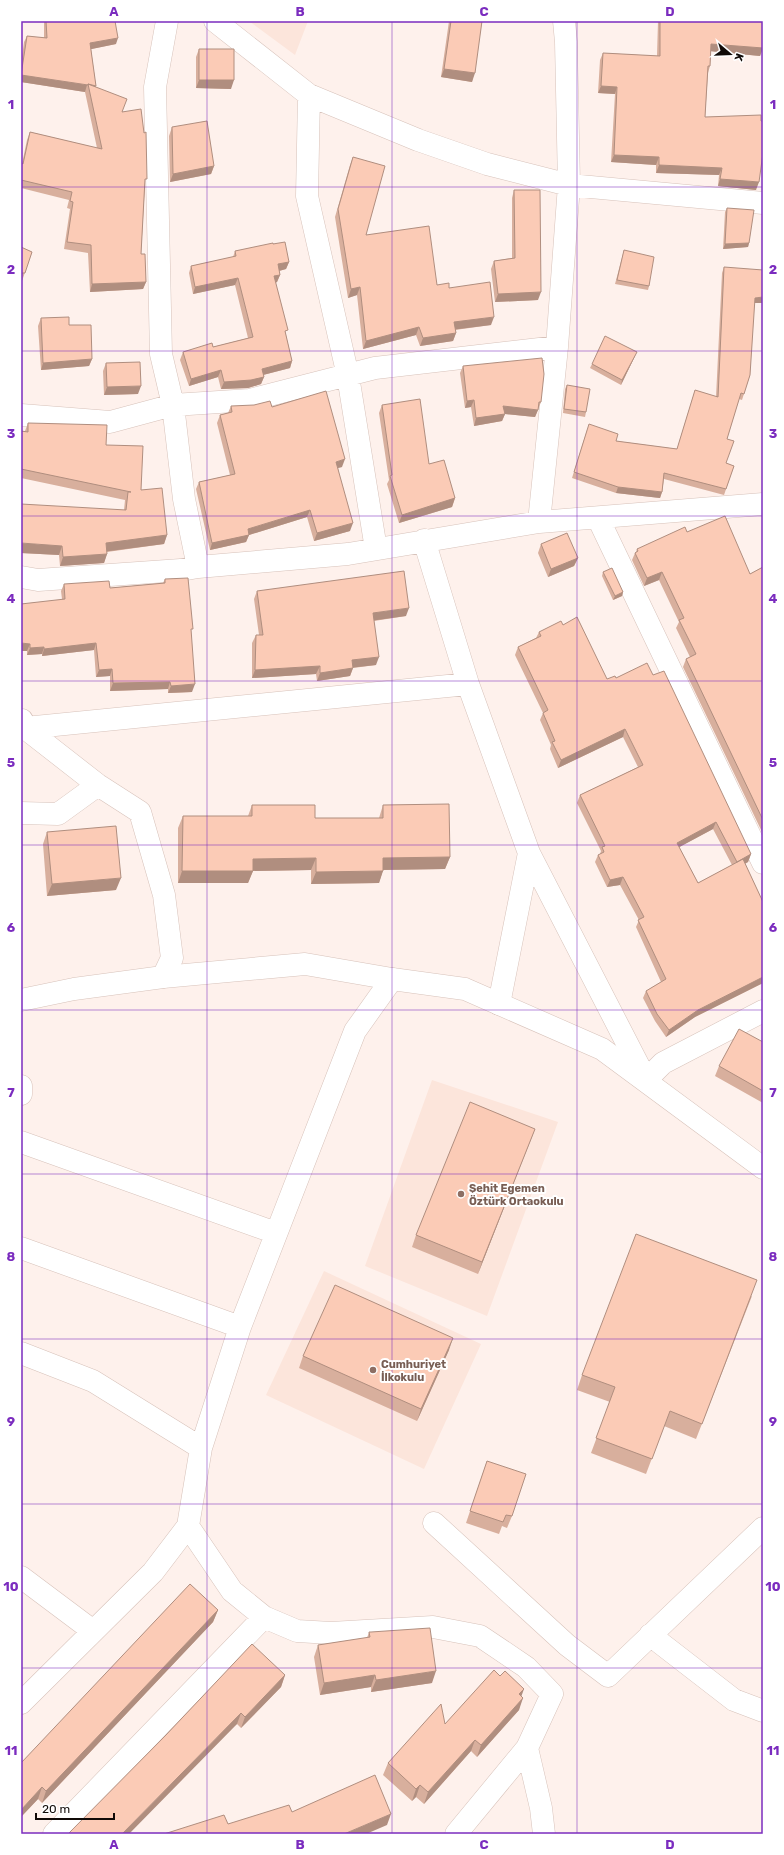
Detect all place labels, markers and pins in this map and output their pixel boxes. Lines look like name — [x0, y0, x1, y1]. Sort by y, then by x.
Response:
place label: Şehit Egemen Öztürk Ortaokulu — [469, 1182, 564, 1208]
marker: Şehit Egemen Öztürk Ortaokulu — [456, 1189, 466, 1199]
place label: Cumhuriyet İlkokulu — [381, 1358, 446, 1384]
marker: Cumhuriyet İlkokulu — [368, 1365, 378, 1375]

